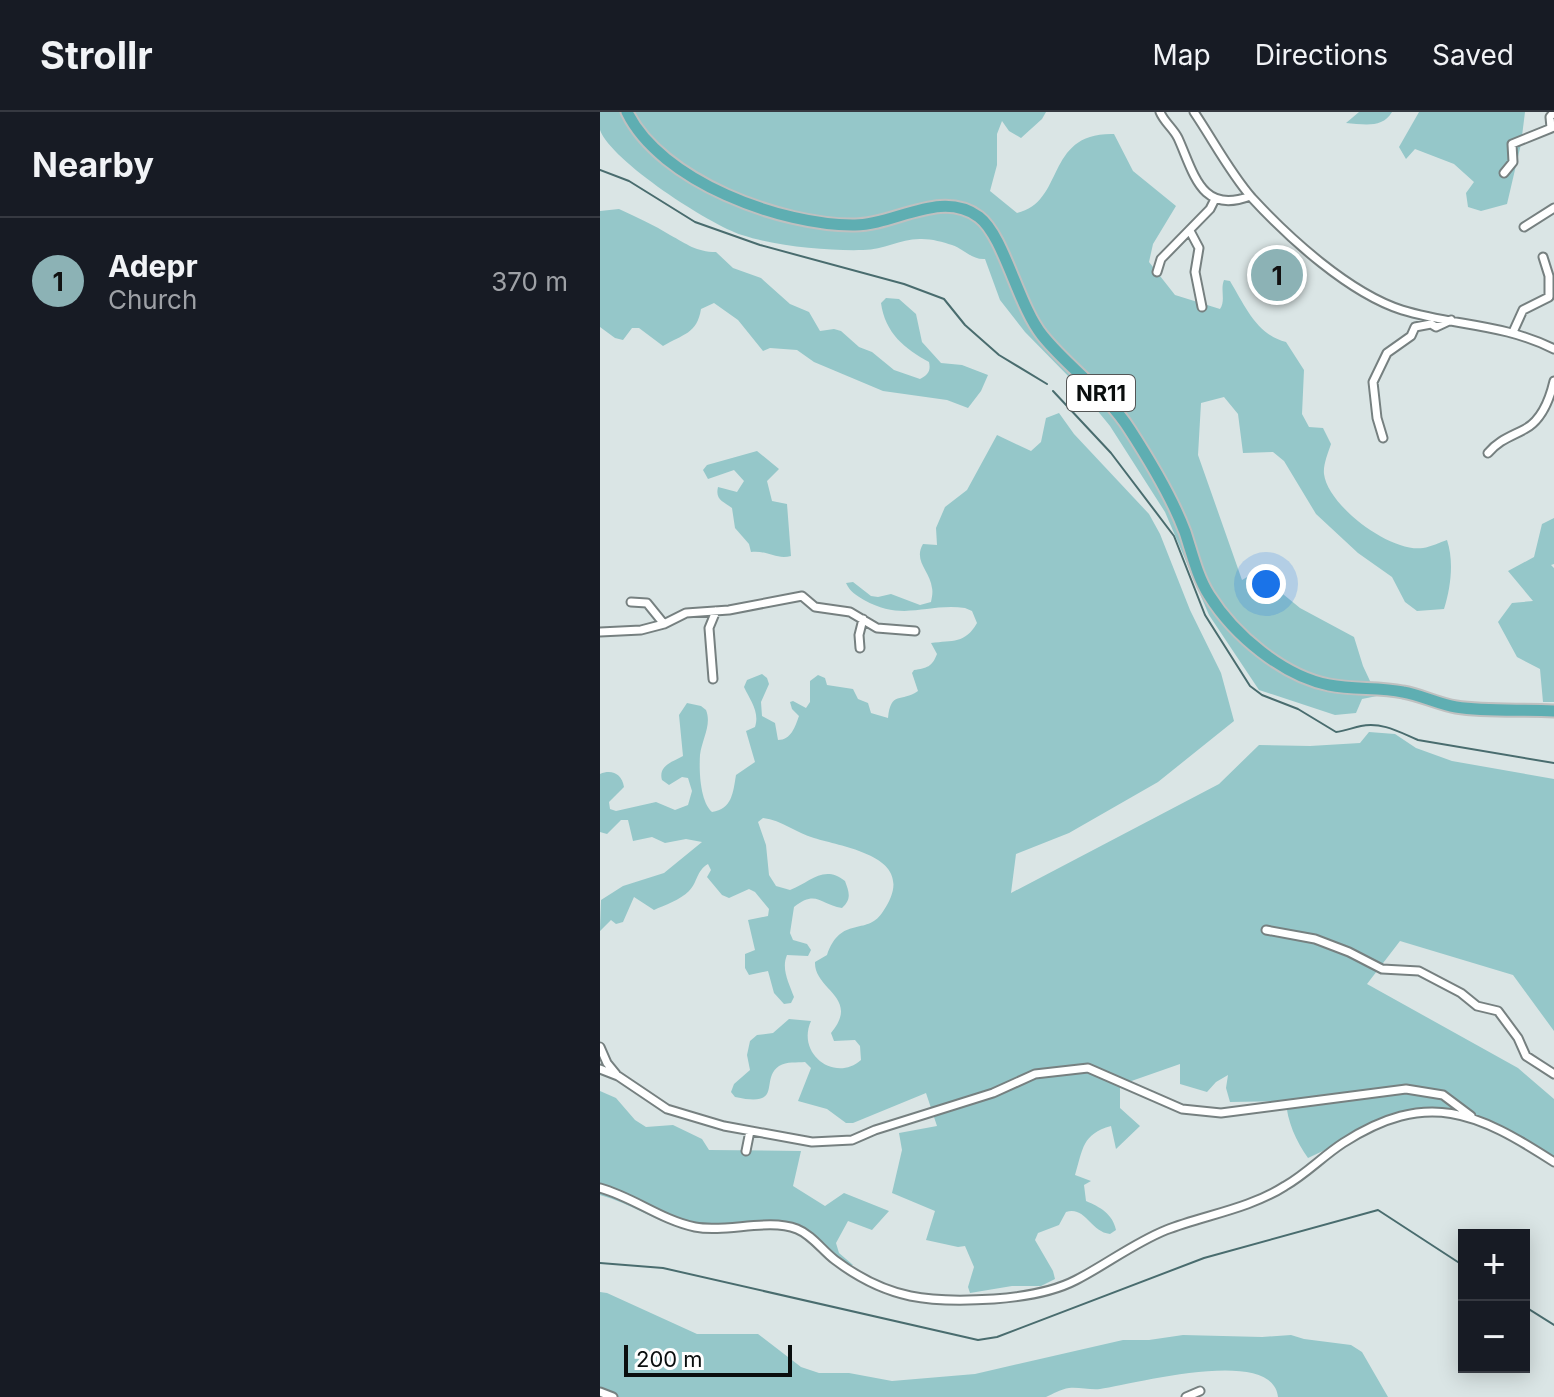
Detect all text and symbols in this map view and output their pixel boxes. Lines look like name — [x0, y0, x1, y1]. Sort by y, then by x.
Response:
text: Strollr — [40, 32, 153, 78]
text: Map — [1152, 38, 1211, 72]
text: Directions — [1255, 38, 1388, 72]
text: Saved — [1432, 38, 1514, 72]
text: Nearby — [32, 144, 154, 185]
pin: 1 — [1251, 245, 1303, 305]
text: Adepr — [108, 248, 198, 284]
text: 1 — [52, 266, 64, 297]
text: 370 m — [491, 266, 568, 297]
text: Church — [108, 284, 197, 315]
road number: NR11 — [1067, 375, 1135, 411]
your location — [1246, 564, 1286, 604]
map controls — [1458, 1229, 1530, 1373]
button: + — [1458, 1229, 1530, 1301]
button: − — [1458, 1301, 1530, 1373]
scale bar — [624, 1341, 792, 1377]
text: 200 m — [636, 1346, 703, 1372]

